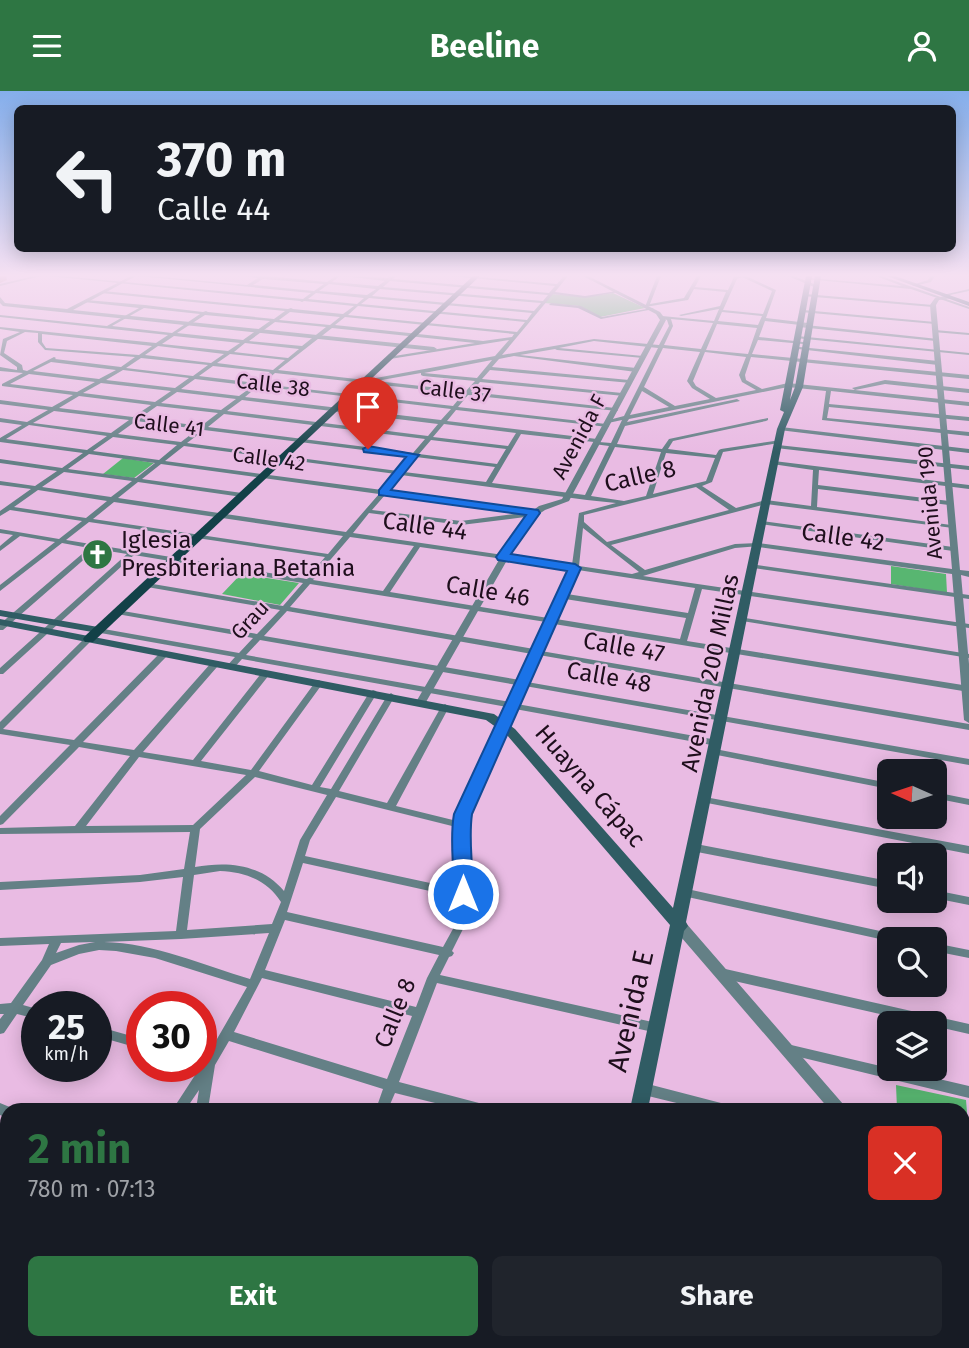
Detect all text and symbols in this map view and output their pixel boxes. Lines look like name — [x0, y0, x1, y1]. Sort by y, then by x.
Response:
icon: menu — [28, 27, 66, 65]
text: Beeline — [430, 27, 539, 65]
icon: person — [903, 27, 941, 65]
text: 370 m — [157, 130, 286, 189]
icon: left — [42, 133, 133, 224]
text: Calle 44 — [157, 190, 270, 228]
street label: Calle 38 — [235, 368, 311, 402]
street label: Calle 37 — [418, 374, 492, 408]
pin — [338, 377, 398, 449]
icon: arrive — [349, 388, 387, 426]
street label: Avenida F — [546, 390, 612, 484]
street label: Calle 41 — [132, 408, 206, 442]
street label: Calle 42 — [231, 441, 307, 477]
street label: Avenida 190 — [912, 445, 948, 561]
street label: Calle 8 — [601, 454, 679, 498]
street label: Calle 44 — [381, 506, 469, 546]
street label: Calle 42 — [800, 517, 886, 557]
place label: Iglesia Presbiteriana Betania — [121, 526, 355, 582]
church icon: Iglesia Presbiteriana Betania — [81, 537, 115, 571]
street label: Calle 46 — [444, 570, 532, 612]
street label: Avenida 200 Millas — [675, 572, 745, 774]
street label: Grau — [225, 595, 275, 645]
street label: Calle 47 — [581, 626, 667, 668]
street label: Calle 48 — [565, 656, 653, 698]
street label: Huayna Cápac — [529, 719, 651, 853]
north arrow — [877, 759, 947, 829]
map controls — [877, 759, 947, 1081]
button: sound — [877, 843, 947, 913]
position arrow — [426, 857, 500, 931]
button: search — [877, 927, 947, 997]
street label: Avenida E — [601, 947, 660, 1075]
street label: Calle 8 — [368, 974, 422, 1052]
speed limit sign: 30 — [126, 991, 217, 1082]
text: 25 — [48, 1006, 85, 1048]
button: layers — [877, 1011, 947, 1081]
text: km/h — [44, 1043, 89, 1065]
text: 2 min — [28, 1124, 131, 1174]
button: close — [868, 1126, 942, 1200]
text: 780 m · 07:13 — [28, 1175, 155, 1203]
button: Exit — [28, 1256, 478, 1336]
button: Share — [492, 1256, 942, 1336]

